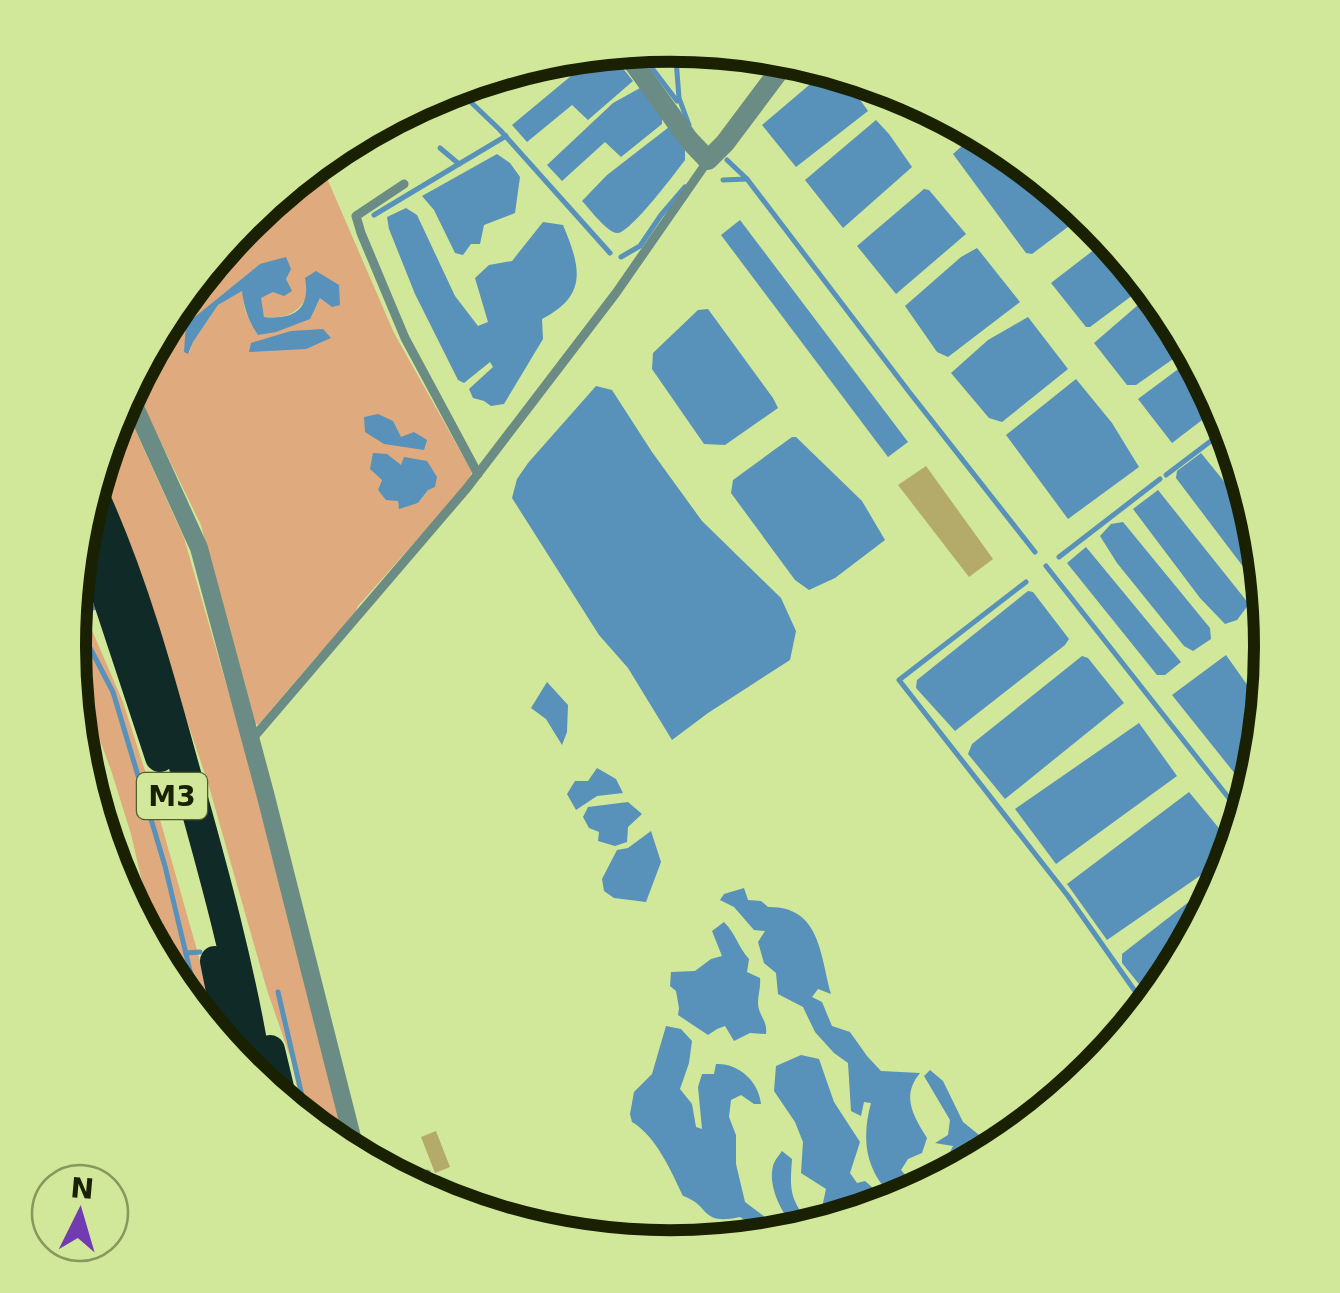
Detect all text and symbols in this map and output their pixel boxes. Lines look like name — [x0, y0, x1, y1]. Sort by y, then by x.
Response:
road number: M3 — [137, 773, 207, 819]
north arrow — [30, 1163, 130, 1263]
text: N — [69, 1171, 95, 1206]

